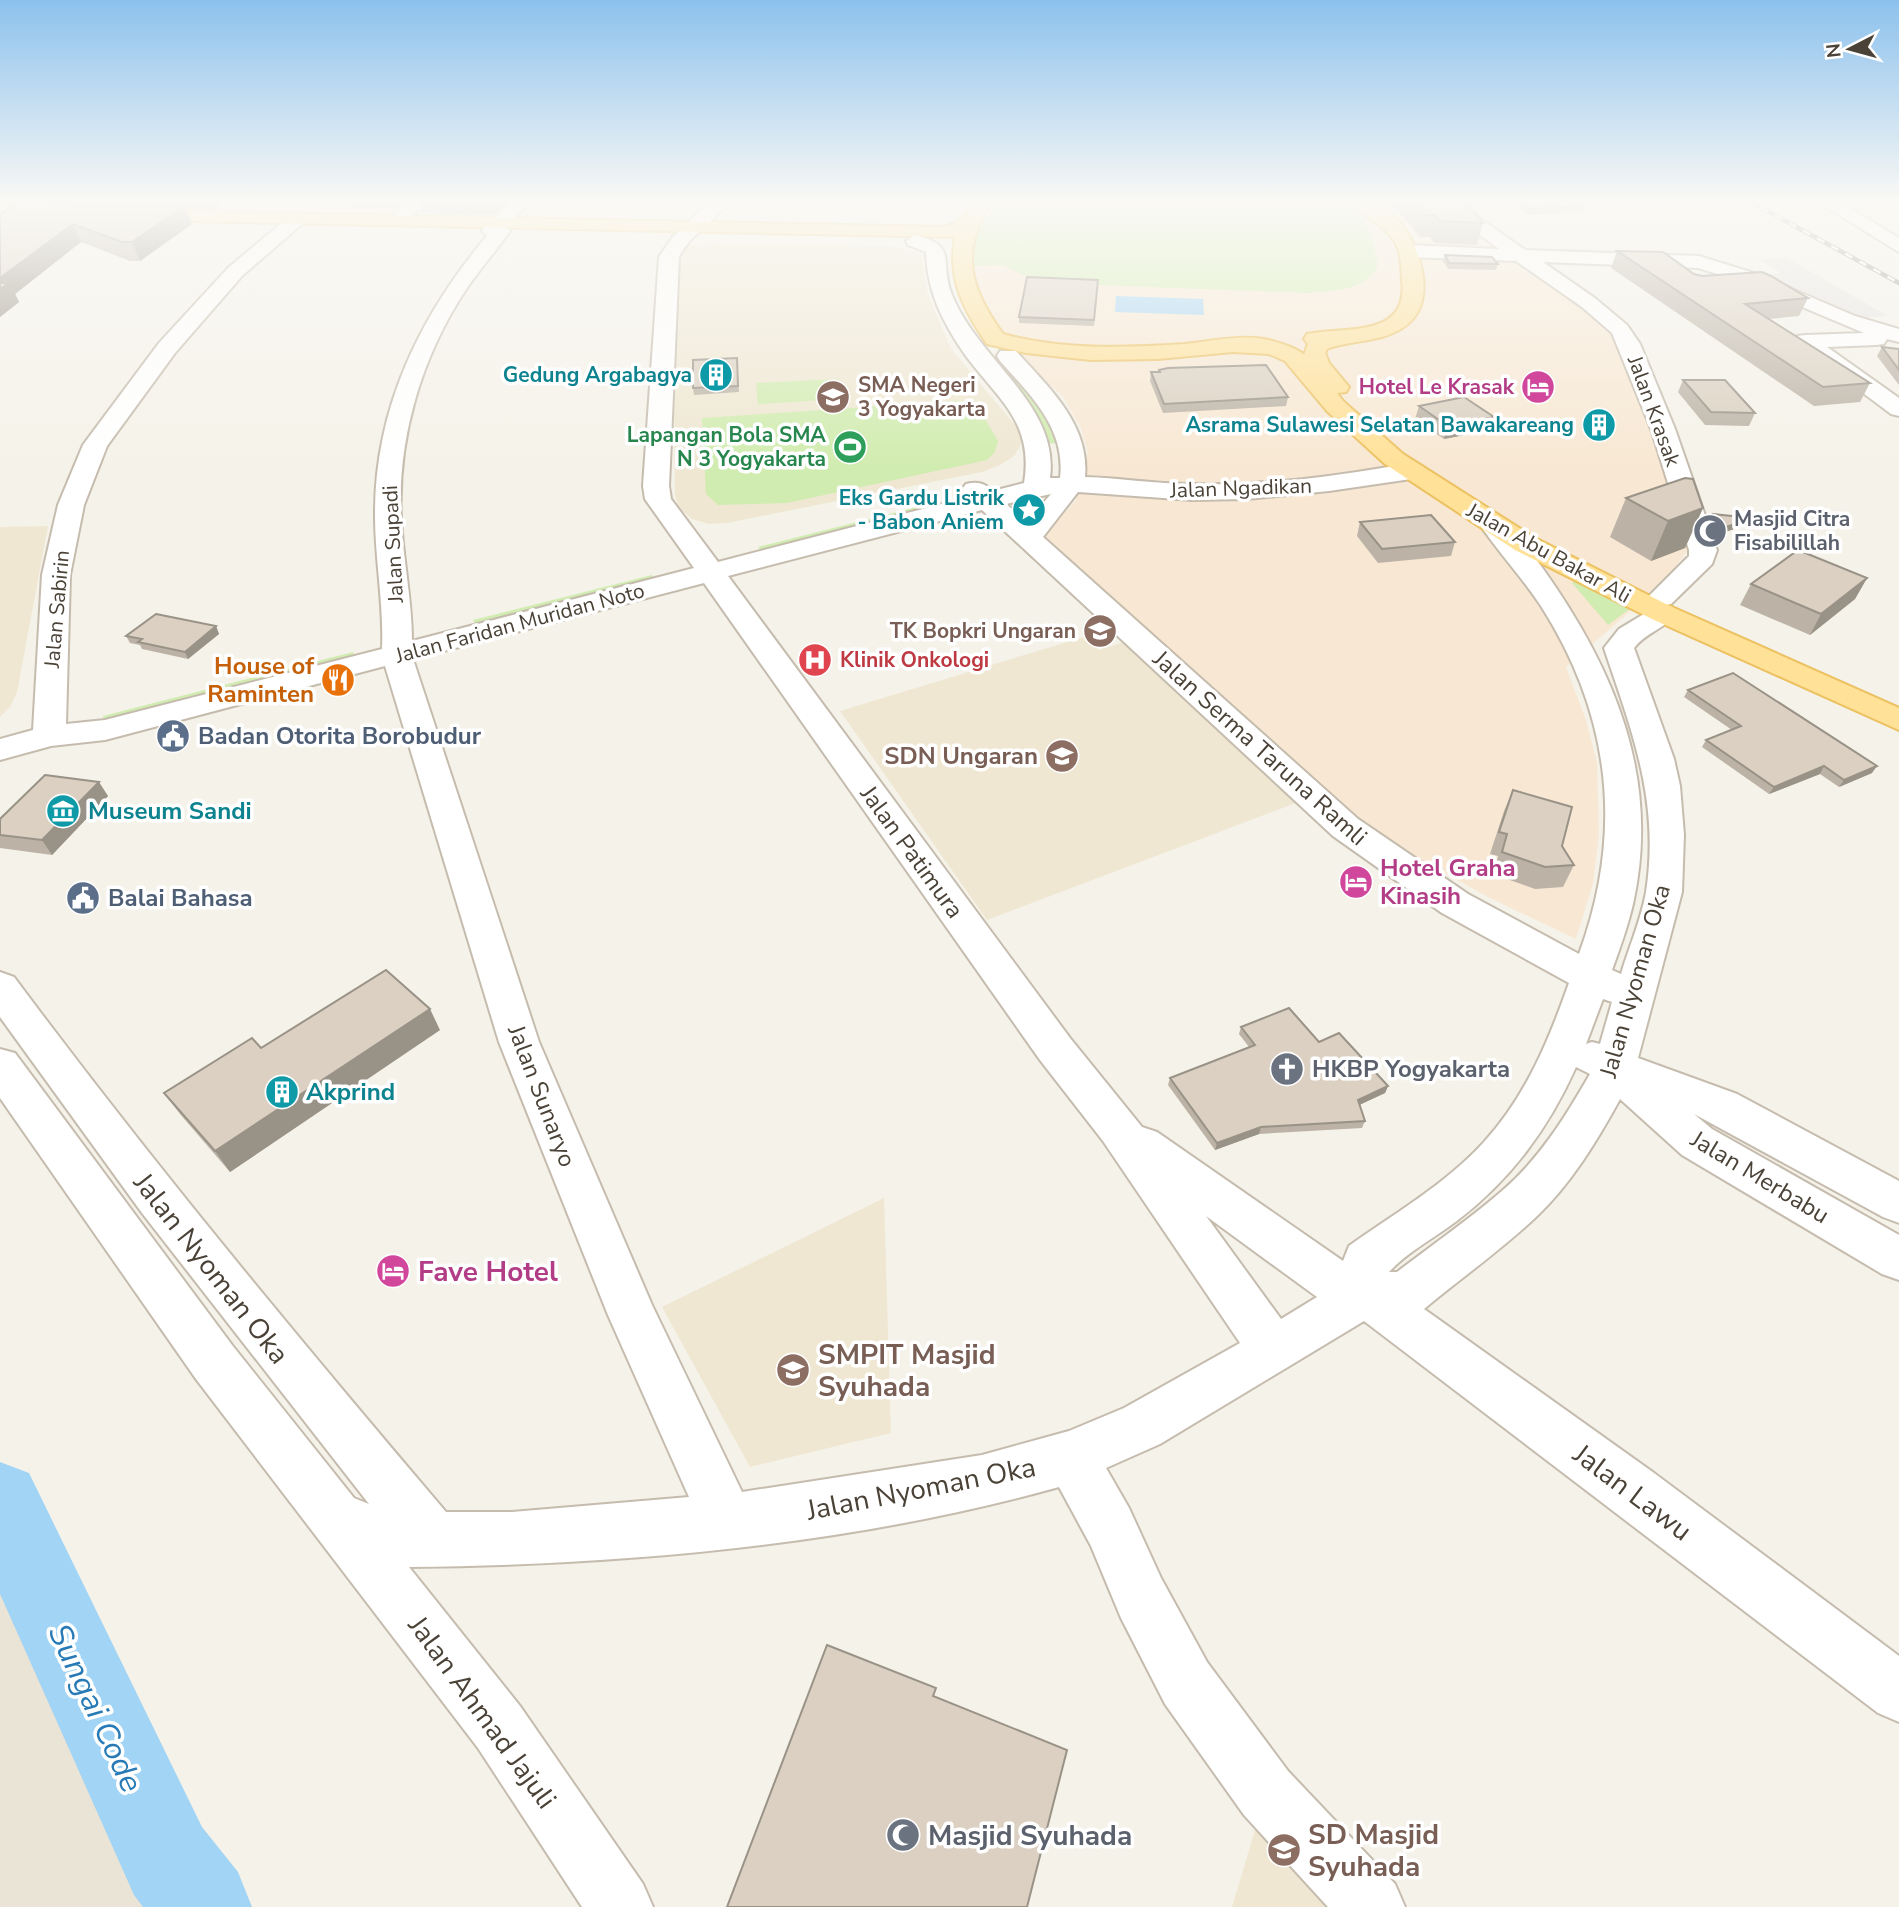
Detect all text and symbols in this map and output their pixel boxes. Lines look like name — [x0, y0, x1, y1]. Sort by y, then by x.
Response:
north arrow — [1815, 14, 1885, 84]
text: N — [1820, 42, 1848, 59]
street label: Jalan Krasak — [1621, 351, 1687, 471]
building icon: Gedung Argabagya — [697, 356, 735, 394]
place label: Gedung Argabagya — [503, 361, 692, 389]
hotel icon: Hotel Le Krasak — [1519, 368, 1557, 406]
place label: SMA Negeri 3 Yogyakarta — [858, 371, 986, 423]
place label: Hotel Le Krasak — [1359, 373, 1515, 401]
school or university icon: SMA Negeri 3 Yogyakarta — [814, 378, 852, 416]
building icon: Asrama Sulawesi Selatan Bawakareang — [1580, 406, 1618, 444]
place label: Asrama Sulawesi Selatan Bawakareang — [1185, 411, 1574, 439]
place label: Lapangan Bola SMA N 3 Yogyakarta — [627, 421, 826, 473]
sports icon: Lapangan Bola SMA N 3 Yogyakarta — [831, 428, 869, 466]
street label: Jalan Ngadikan — [1168, 472, 1313, 505]
street label: Jalan Supadi — [376, 484, 410, 605]
place label: Eks Gardu Listrik - Babon Aniem — [839, 484, 1005, 536]
place icon: Eks Gardu Listrik - Babon Aniem — [1010, 491, 1048, 529]
street label: Jalan Abu Bakar Ali — [1461, 496, 1636, 610]
place label: Masjid Citra Fisabilillah — [1734, 505, 1850, 557]
mosque icon: Masjid Citra Fisabilillah — [1691, 512, 1729, 550]
street label: Jalan Sabirin — [38, 549, 76, 670]
street label: Jalan Faridan Muridan Noto — [391, 576, 648, 670]
school or university icon: TK Bopkri Ungaran — [1081, 612, 1119, 650]
place label: TK Bopkri Ungaran — [890, 617, 1076, 645]
hospital icon: Klinik Onkologi — [796, 641, 834, 679]
street label: Jalan Serma Taruna Ramli — [1145, 643, 1374, 853]
place label: Klinik Onkologi — [840, 646, 989, 674]
place label: House of Raminten — [207, 650, 315, 710]
restaurant icon: House of Raminten — [319, 661, 357, 699]
public building icon: Badan Otorita Borobudur — [154, 717, 192, 755]
place label: Badan Otorita Borobudur — [198, 720, 482, 752]
school or university icon: SDN Ungaran — [1043, 737, 1081, 775]
place label: SDN Ungaran — [884, 740, 1038, 772]
street label: Jalan Patimura — [852, 778, 971, 925]
museum icon: Museum Sandi — [44, 792, 82, 830]
place label: Museum Sandi — [88, 795, 252, 827]
place label: Hotel Graha Kinasih — [1380, 852, 1516, 912]
hotel icon: Hotel Graha Kinasih — [1337, 863, 1375, 901]
public building icon: Balai Bahasa — [64, 879, 102, 917]
street label: Jalan Nyoman Oka — [1592, 881, 1678, 1082]
place label: Balai Bahasa — [108, 882, 253, 914]
street label: Jalan Sunaryo — [500, 1020, 584, 1172]
church icon: HKBP Yogyakarta — [1268, 1050, 1306, 1088]
place label: HKBP Yogyakarta — [1312, 1053, 1510, 1085]
building icon: Akprind — [263, 1073, 301, 1111]
place label: Akprind — [306, 1076, 395, 1108]
street label: Jalan Merbabu — [1684, 1123, 1835, 1231]
street label: Jalan Nyoman Oka — [124, 1164, 298, 1372]
hotel icon: Fave Hotel — [374, 1252, 412, 1290]
place label: Fave Hotel — [418, 1253, 558, 1291]
place label: SMPIT Masjid Syuhada — [818, 1336, 996, 1406]
school or university icon: SMPIT Masjid Syuhada — [774, 1351, 812, 1389]
street label: Jalan Lawu — [1565, 1435, 1699, 1550]
street label: Jalan Nyoman Oka — [802, 1448, 1039, 1530]
street label: Jalan Ahmad Jajuli — [399, 1608, 565, 1817]
water label: Sungai Code — [38, 1617, 153, 1799]
mosque icon: Masjid Syuhada — [884, 1816, 922, 1854]
place label: SD Masjid Syuhada — [1308, 1816, 1439, 1886]
place label: Masjid Syuhada — [928, 1817, 1132, 1855]
school or university icon: SD Masjid Syuhada — [1265, 1831, 1303, 1869]

